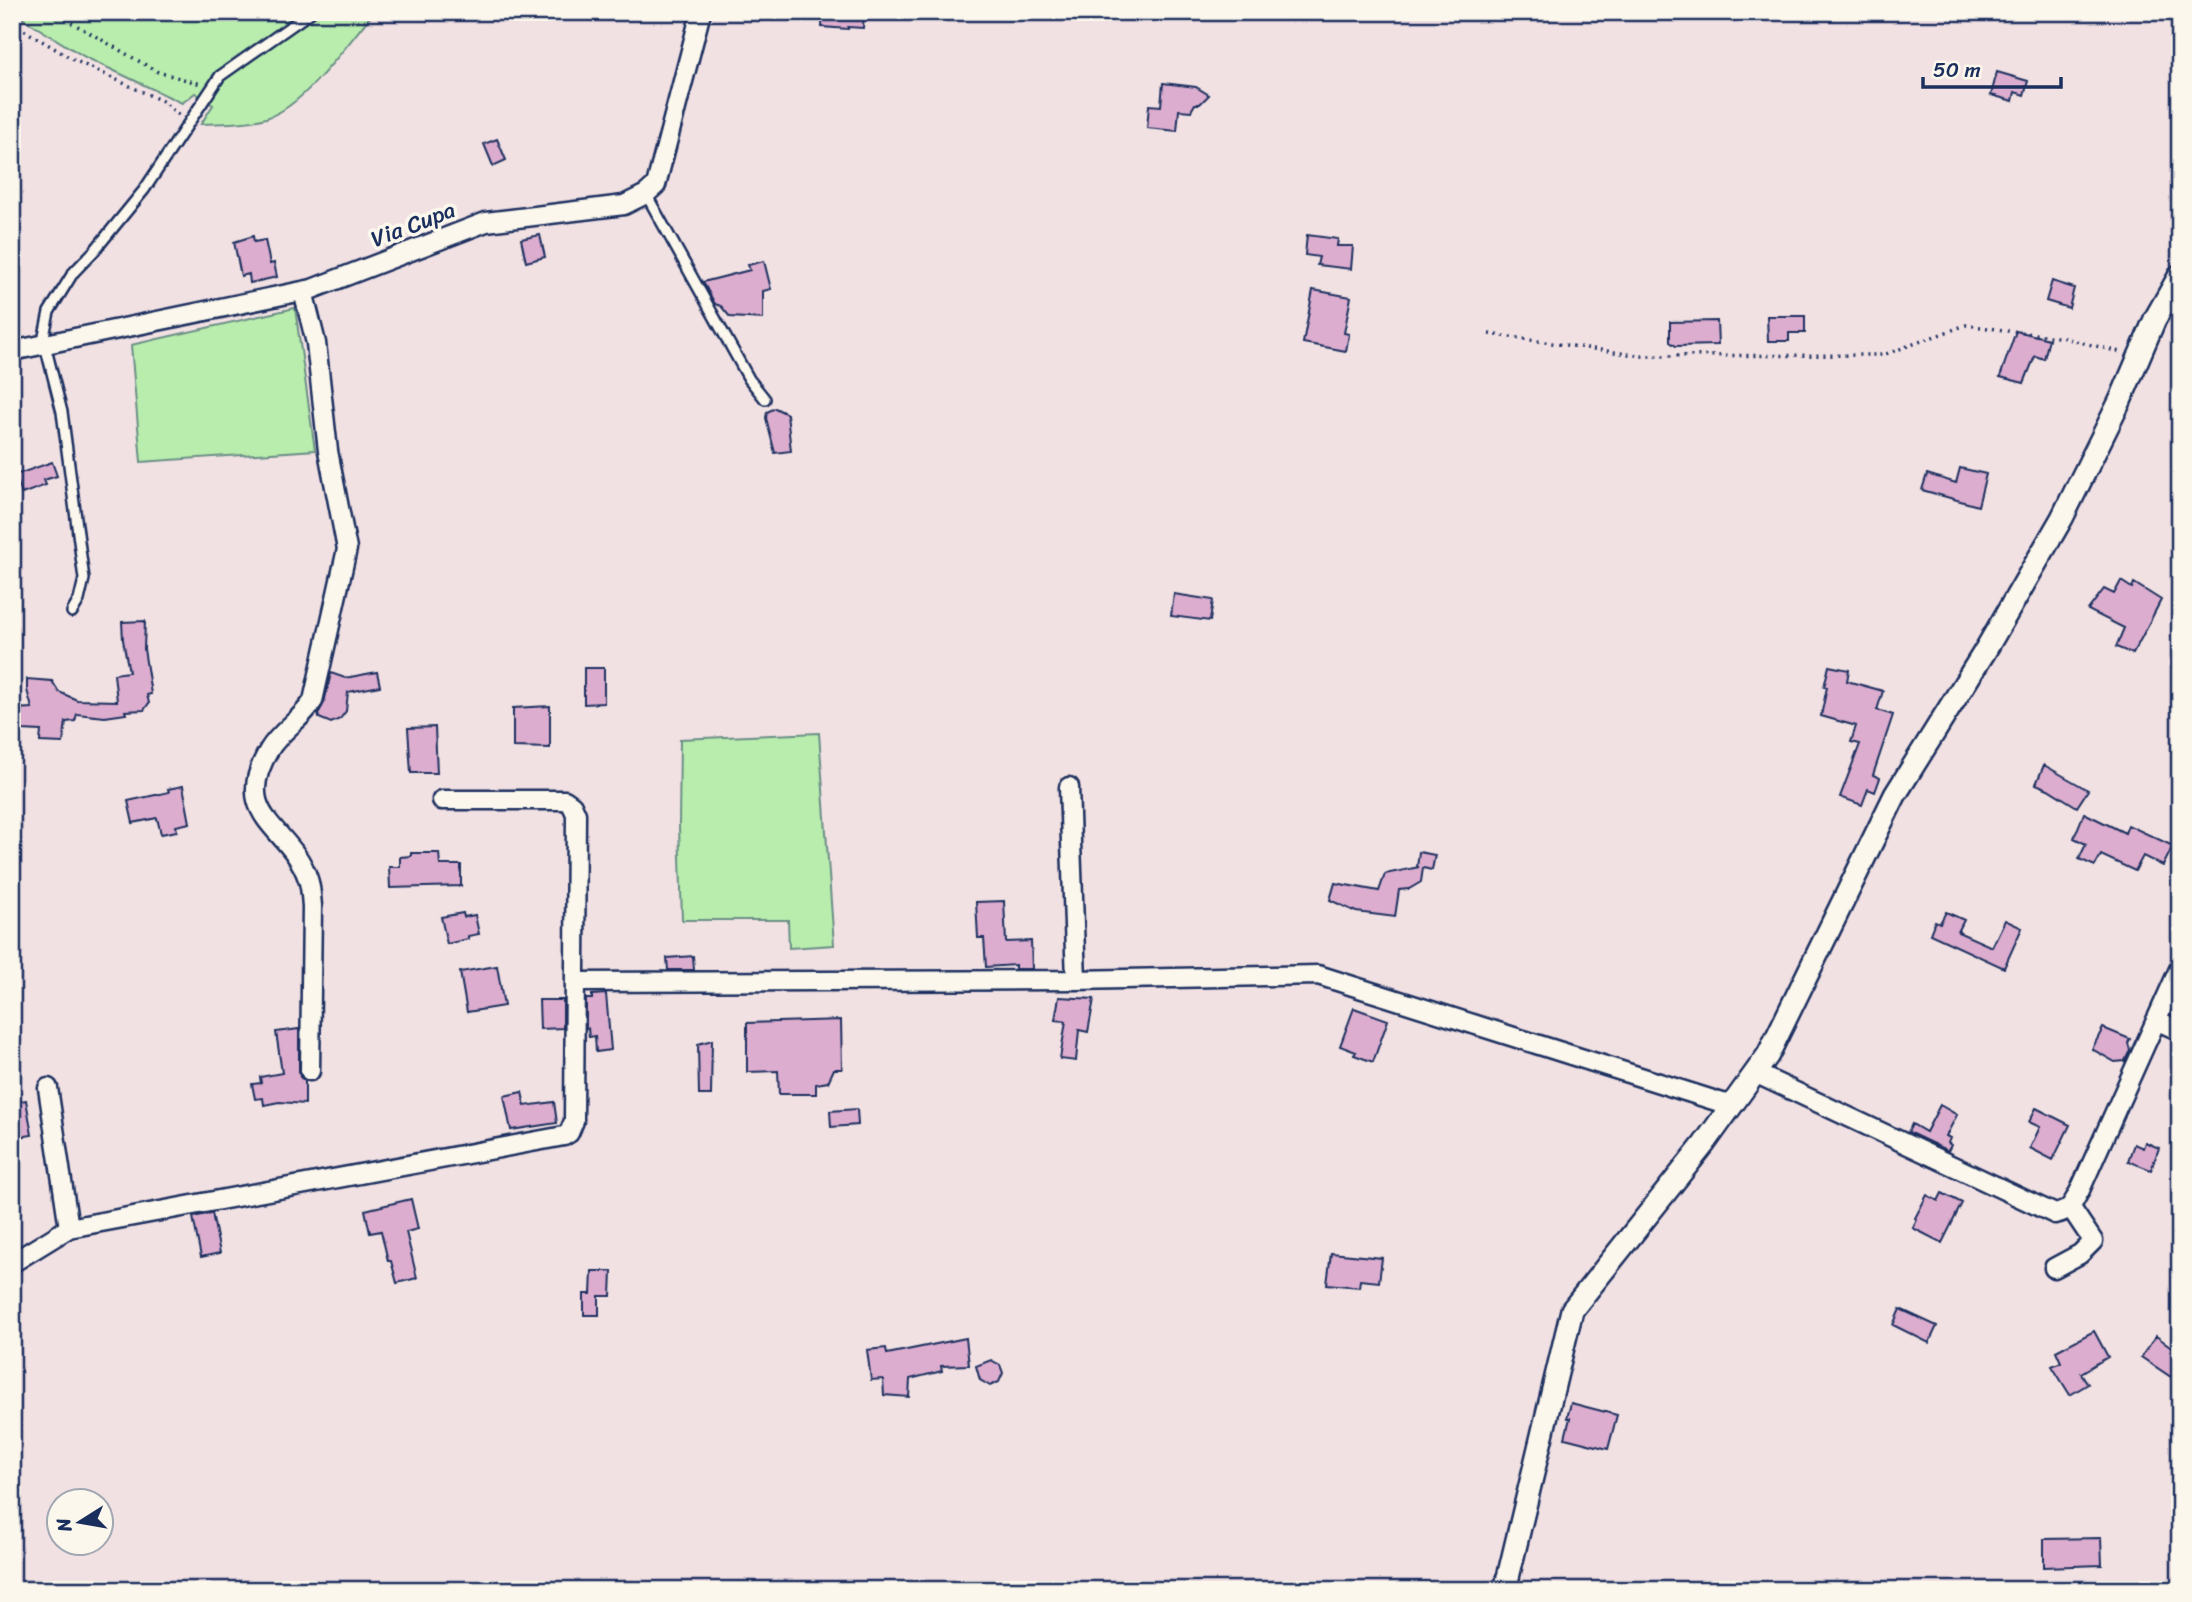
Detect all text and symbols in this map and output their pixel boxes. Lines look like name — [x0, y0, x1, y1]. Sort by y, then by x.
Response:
scale bar — [1923, 46, 2061, 90]
text: 50 m — [1933, 51, 1981, 89]
street label: Via Cupa — [365, 190, 462, 259]
north arrow — [46, 1486, 116, 1556]
text: N — [46, 1515, 81, 1536]

